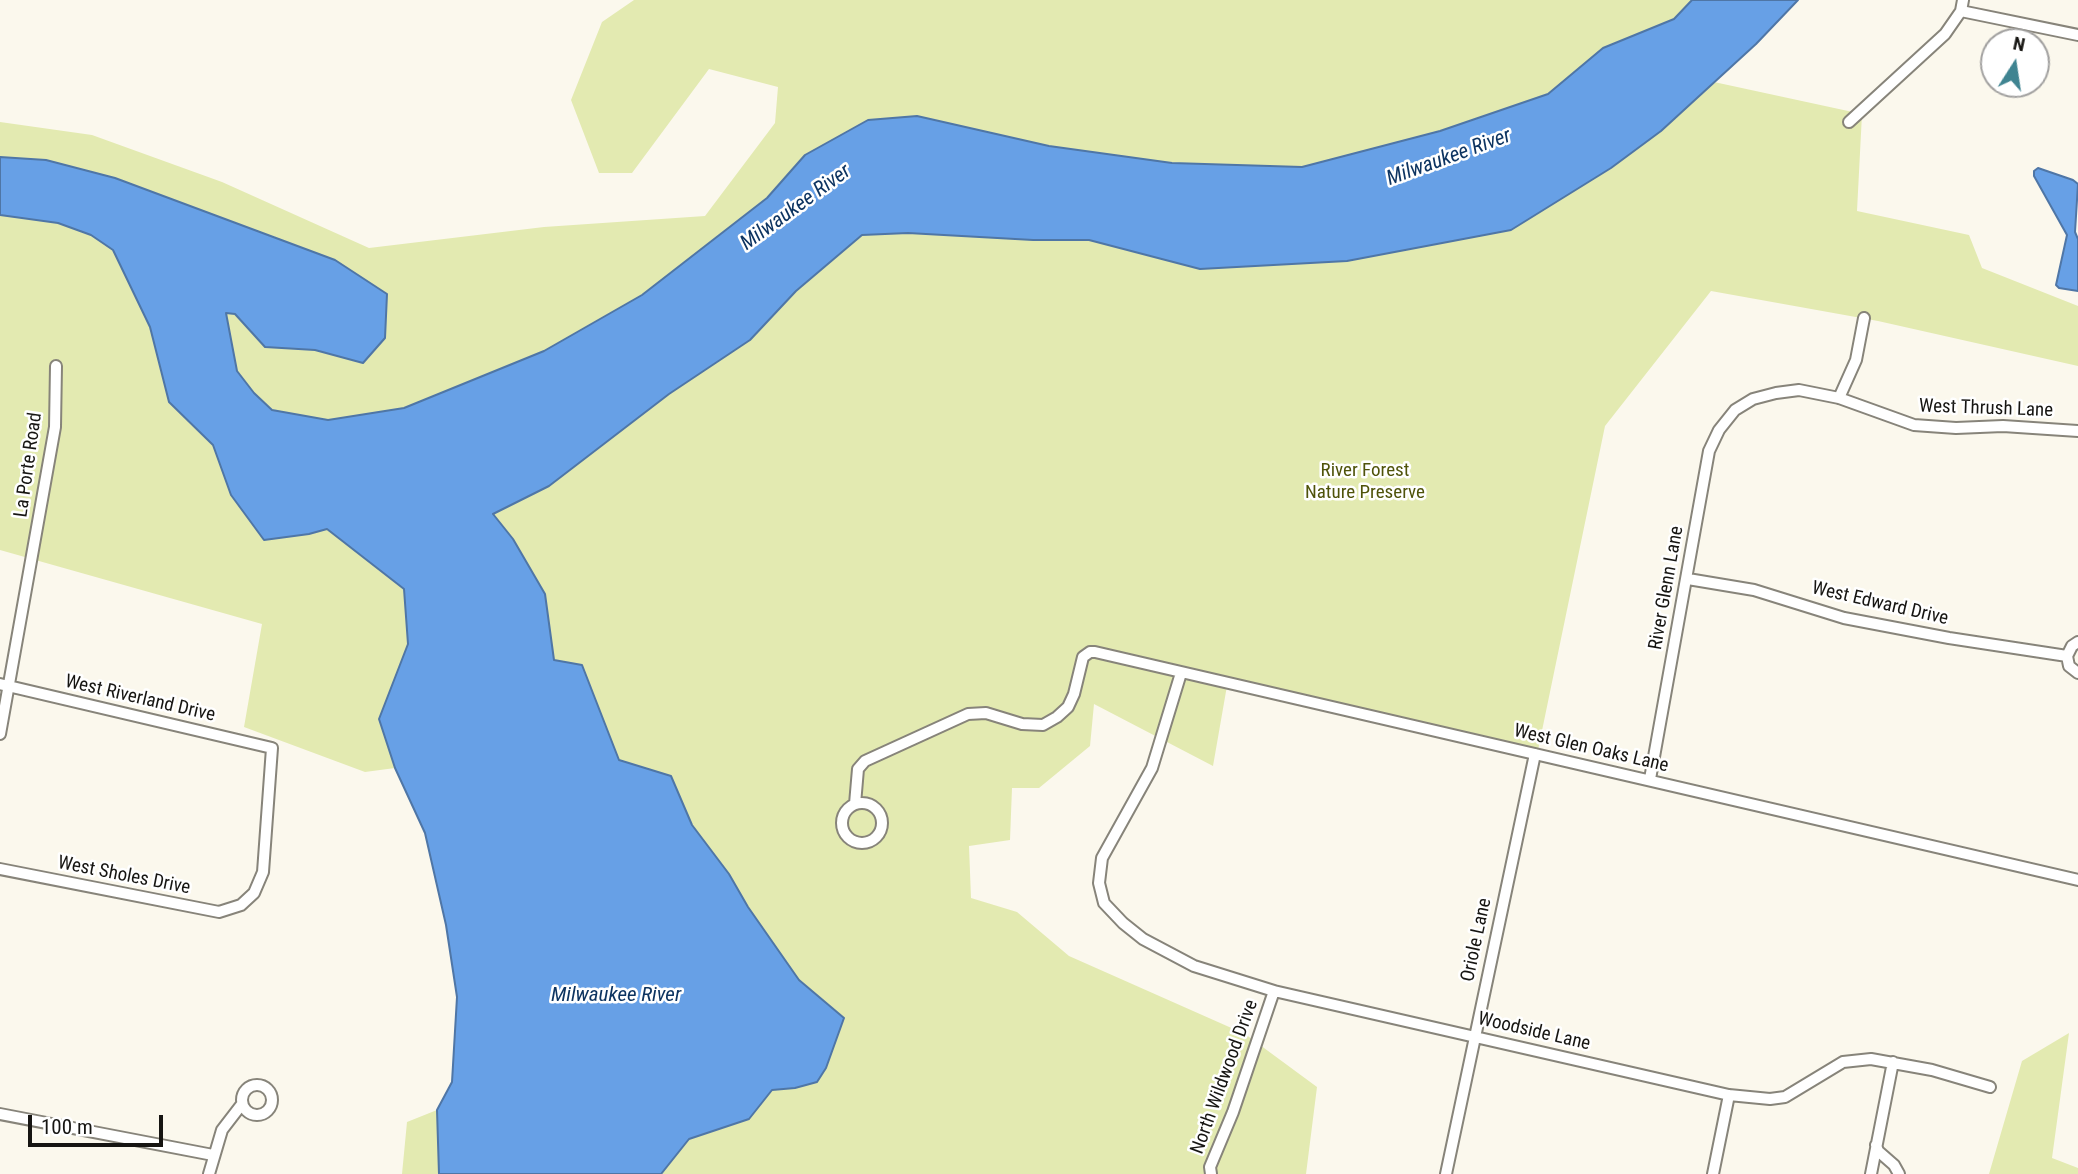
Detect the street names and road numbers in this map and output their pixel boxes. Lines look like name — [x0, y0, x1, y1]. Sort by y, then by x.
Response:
street label: West Thrush Lane — [1919, 395, 2053, 423]
street label: La Porte Road — [10, 411, 48, 519]
street label: River Glenn Lane — [1645, 524, 1689, 652]
street label: West Edward Drive — [1810, 577, 1950, 631]
street label: West Riverland Drive — [63, 671, 217, 727]
street label: West Glen Oaks Lane — [1511, 720, 1671, 778]
street label: West Sholes Drive — [56, 852, 192, 900]
street label: Oriole Lane — [1457, 896, 1497, 984]
street label: North Wildwood Drive — [1187, 997, 1263, 1157]
street label: Woodside Lane — [1476, 1008, 1592, 1056]

